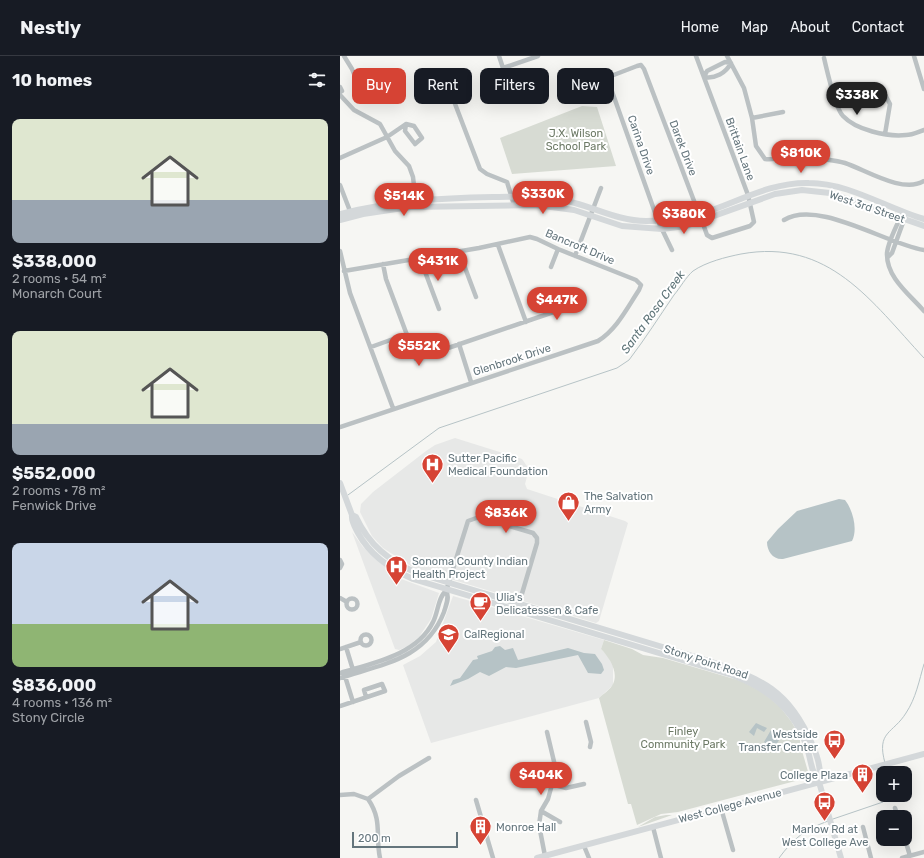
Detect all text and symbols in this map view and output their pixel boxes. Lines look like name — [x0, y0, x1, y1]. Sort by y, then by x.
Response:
text: Nestly — [20, 16, 81, 39]
text: Home — [681, 19, 719, 36]
text: Map — [741, 19, 768, 36]
text: About — [790, 19, 830, 36]
text: Contact — [852, 19, 904, 36]
chip: Buy — [352, 68, 406, 104]
chip: Rent — [414, 68, 472, 104]
chip: Filters — [480, 68, 549, 104]
chip: New — [557, 68, 614, 104]
icon: filters — [306, 69, 328, 91]
text: 10 homes — [12, 70, 92, 90]
pin: $338K — [829, 82, 885, 116]
text: $338K — [835, 87, 879, 102]
street label: Carina Drive — [625, 113, 657, 177]
street label: Brittain Lane — [723, 116, 757, 182]
street label: Darek Drive — [666, 118, 700, 178]
park label: J.X. Wilson School Park — [546, 127, 607, 153]
pin: $810K — [773, 140, 829, 174]
icon: home — [134, 145, 206, 217]
text: $810K — [780, 145, 822, 160]
pin: $330K — [515, 181, 571, 215]
pin: $514K — [376, 183, 432, 217]
text: $330K — [521, 186, 565, 201]
text: $514K — [384, 188, 424, 203]
street label: West 3rd Street — [828, 188, 907, 226]
pin: $380K — [656, 201, 712, 235]
text: $380K — [662, 206, 706, 221]
street label: Bancroft Drive — [543, 227, 617, 267]
pin: $431K — [410, 248, 466, 282]
text: $338,000 — [12, 251, 96, 271]
text: $431K — [417, 253, 459, 268]
water label: Santa Rosa Creek — [618, 267, 688, 356]
text: 2 rooms · 54 m² — [12, 271, 106, 286]
text: Monarch Court — [12, 286, 102, 301]
pin: $447K — [529, 287, 585, 321]
text: $447K — [536, 292, 578, 307]
pin: $552K — [391, 333, 447, 367]
text: $552K — [398, 338, 440, 353]
street label: Glenbrook Drive — [471, 341, 553, 379]
icon: home — [134, 357, 206, 429]
hospital icon: Sutter Pacific Medical Foundation — [420, 451, 446, 484]
place label: Sutter Pacific Medical Foundation — [448, 452, 548, 478]
text: $552,000 — [12, 463, 96, 483]
text: 2 rooms · 78 m² — [12, 483, 106, 498]
shop icon: The Salvation Army — [555, 489, 581, 522]
place label: The Salvation Army — [584, 490, 653, 516]
text: Fenwick Drive — [12, 498, 96, 513]
pin: $836K — [478, 500, 534, 534]
text: $836K — [484, 505, 528, 520]
hospital icon: Sonoma County Indian Health Project — [384, 554, 410, 587]
place label: Sonoma County Indian Health Project — [412, 555, 528, 581]
icon: home — [134, 569, 206, 641]
cafe icon: Ulia's Delicatessen & Cafe — [467, 590, 493, 623]
place label: Ulia's Delicatessen & Cafe — [496, 591, 598, 617]
school or university icon: CalRegional — [435, 621, 461, 654]
place label: CalRegional — [464, 628, 524, 641]
street label: Stony Point Road — [662, 642, 750, 682]
text: $836,000 — [12, 675, 96, 695]
text: 4 rooms · 136 m² — [12, 695, 112, 710]
text: Stony Circle — [12, 710, 85, 725]
park label: Finley Community Park — [641, 725, 726, 751]
bus stop icon: Westside Transfer Center — [821, 727, 847, 760]
place label: Westside Transfer Center — [738, 728, 819, 754]
pin: $404K — [513, 762, 569, 796]
building icon: College Plaza — [850, 762, 876, 795]
map controls — [876, 766, 912, 846]
button: + — [876, 766, 912, 802]
text: $404K — [519, 767, 563, 782]
place label: College Plaza — [780, 769, 848, 782]
street label: West College Avenue — [677, 786, 783, 826]
bus stop icon: Marlow Rd at West College Ave — [812, 790, 838, 823]
button: − — [876, 810, 912, 846]
building icon: Monroe Hall — [467, 814, 493, 847]
place label: Monroe Hall — [496, 821, 556, 834]
place label: Marlow Rd at West College Ave — [782, 823, 868, 849]
scale bar — [352, 830, 458, 849]
text: 200 m — [358, 832, 391, 845]

